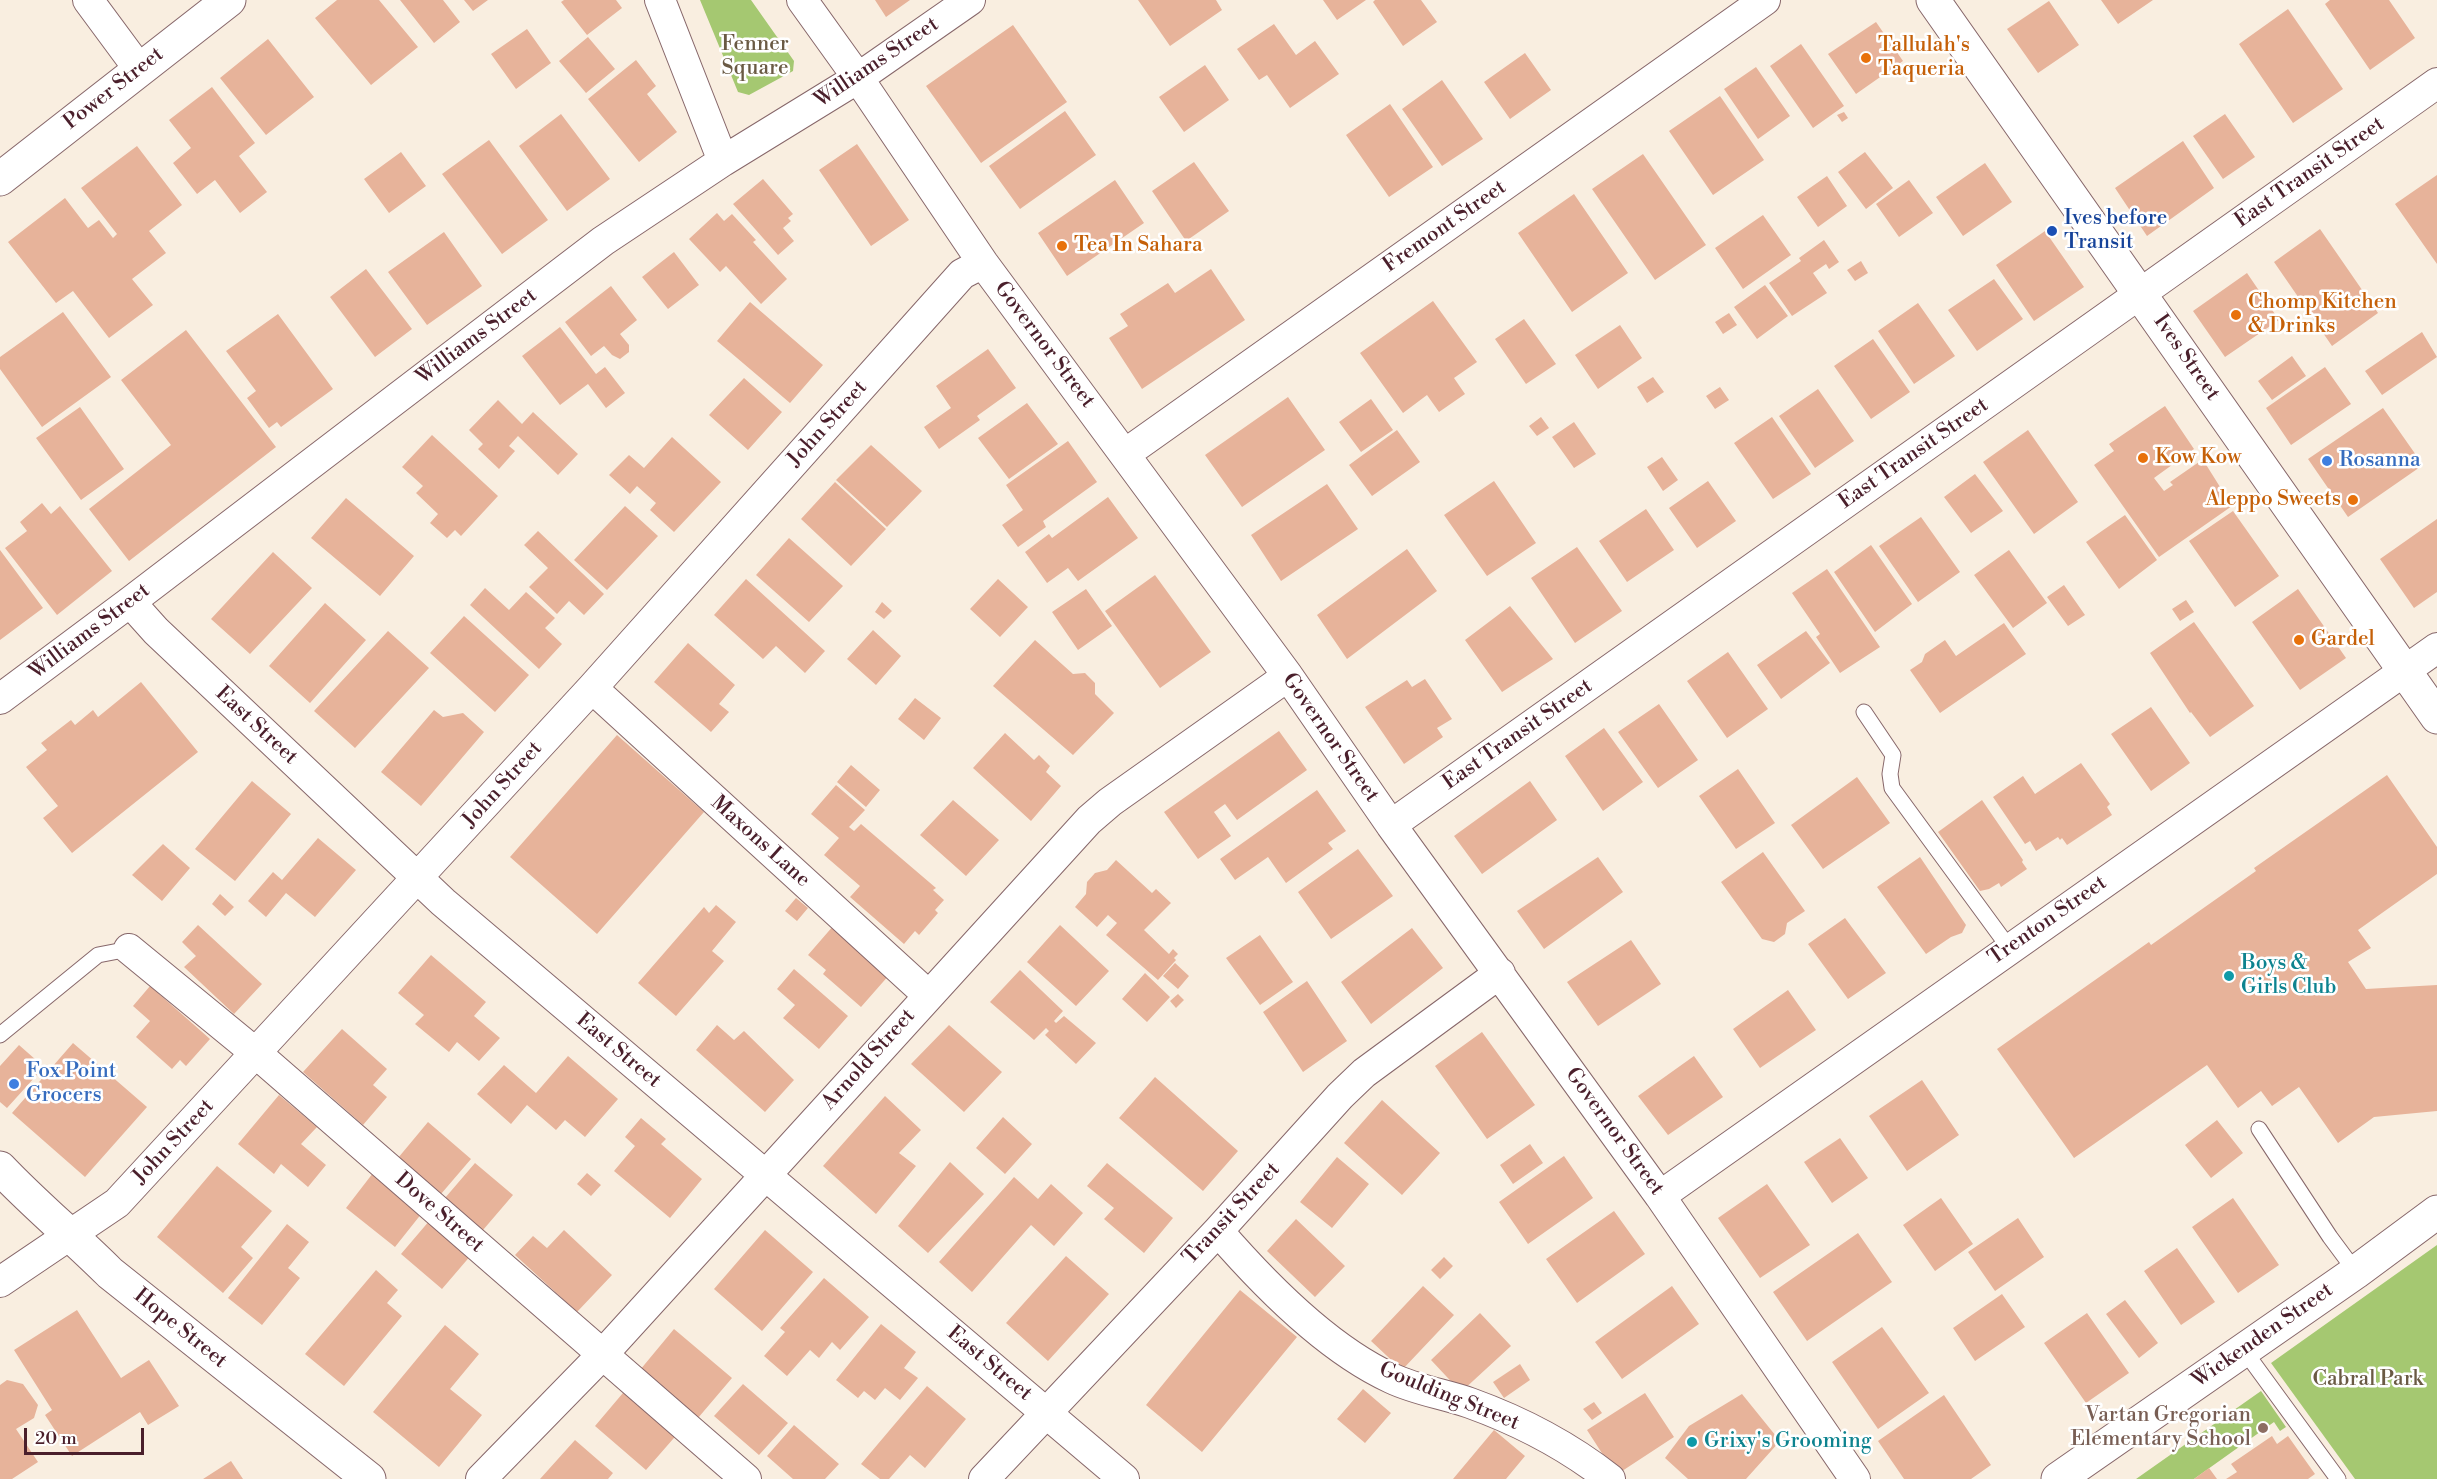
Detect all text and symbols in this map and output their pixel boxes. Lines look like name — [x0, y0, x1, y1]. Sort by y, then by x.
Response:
street label: Williams Street — [810, 12, 944, 114]
park label: Fenner Square — [721, 32, 789, 82]
place label: Tallulah's Taqueria — [1878, 33, 1970, 83]
street label: Power Street — [59, 42, 169, 136]
marker: Tallulah's Taqueria — [1859, 51, 1873, 65]
street label: East Transit Street — [2230, 112, 2390, 234]
street label: Fremont Street — [1379, 175, 1511, 279]
place label: Ives before Transit — [2064, 206, 2167, 256]
marker: Ives before Transit — [2045, 224, 2059, 238]
place label: Tea In Sahara — [1074, 233, 1203, 259]
marker: Tea In Sahara — [1055, 239, 1069, 253]
street label: Governor Street — [988, 277, 1100, 413]
street label: Williams Street — [412, 284, 542, 390]
place label: Chomp Kitchen & Drinks — [2248, 290, 2397, 340]
marker: Chomp Kitchen & Drinks — [2229, 308, 2243, 322]
street label: Ives Street — [2147, 310, 2225, 406]
street label: John Street — [783, 376, 873, 472]
street label: East Transit Street — [1834, 393, 1994, 515]
place label: Kow Kow — [2155, 445, 2241, 471]
place label: Rosanna — [2339, 448, 2421, 474]
marker: Kow Kow — [2136, 451, 2150, 465]
marker: Rosanna — [2320, 454, 2334, 468]
place label: Aleppo Sweets — [2205, 487, 2341, 513]
marker: Aleppo Sweets — [2346, 493, 2360, 507]
street label: Williams Street — [25, 579, 155, 685]
place label: Gardel — [2311, 627, 2375, 653]
marker: Gardel — [2292, 633, 2306, 647]
street label: Governor Street — [1276, 669, 1384, 807]
street label: East Transit Street — [1438, 674, 1598, 796]
street label: East Street — [210, 682, 302, 770]
street label: John Street — [458, 737, 548, 833]
street label: Maxons Lane — [705, 791, 815, 893]
street label: Trenton Street — [1984, 871, 2112, 971]
place label: Boys & Girls Club — [2241, 951, 2336, 1001]
marker: Boys & Girls Club — [2222, 969, 2236, 983]
street label: Arnold Street — [817, 1004, 921, 1116]
street label: East Street — [570, 1008, 666, 1094]
place label: Fox Point Grocers — [26, 1059, 116, 1109]
street label: Governor Street — [1559, 1063, 1669, 1201]
marker: Fox Point Grocers — [7, 1077, 21, 1091]
street label: John Street — [128, 1094, 220, 1190]
street label: Transit Street — [1178, 1158, 1286, 1270]
street label: Dove Street — [389, 1167, 489, 1259]
street label: Wickenden Street — [2188, 1278, 2338, 1394]
street label: Hope Street — [128, 1284, 232, 1374]
street label: East Street — [941, 1321, 1037, 1407]
street label: Goulding Street — [1375, 1357, 1523, 1437]
park label: Cabral Park — [2313, 1367, 2423, 1393]
place label: Vartan Gregorian Elementary School — [2071, 1403, 2251, 1453]
scale bar — [27, 1416, 147, 1454]
marker: Vartan Gregorian Elementary School — [2256, 1421, 2270, 1435]
text: 20 m — [35, 1427, 77, 1450]
place label: Grixy's Grooming — [1704, 1429, 1872, 1455]
marker: Grixy's Grooming — [1685, 1435, 1699, 1449]

